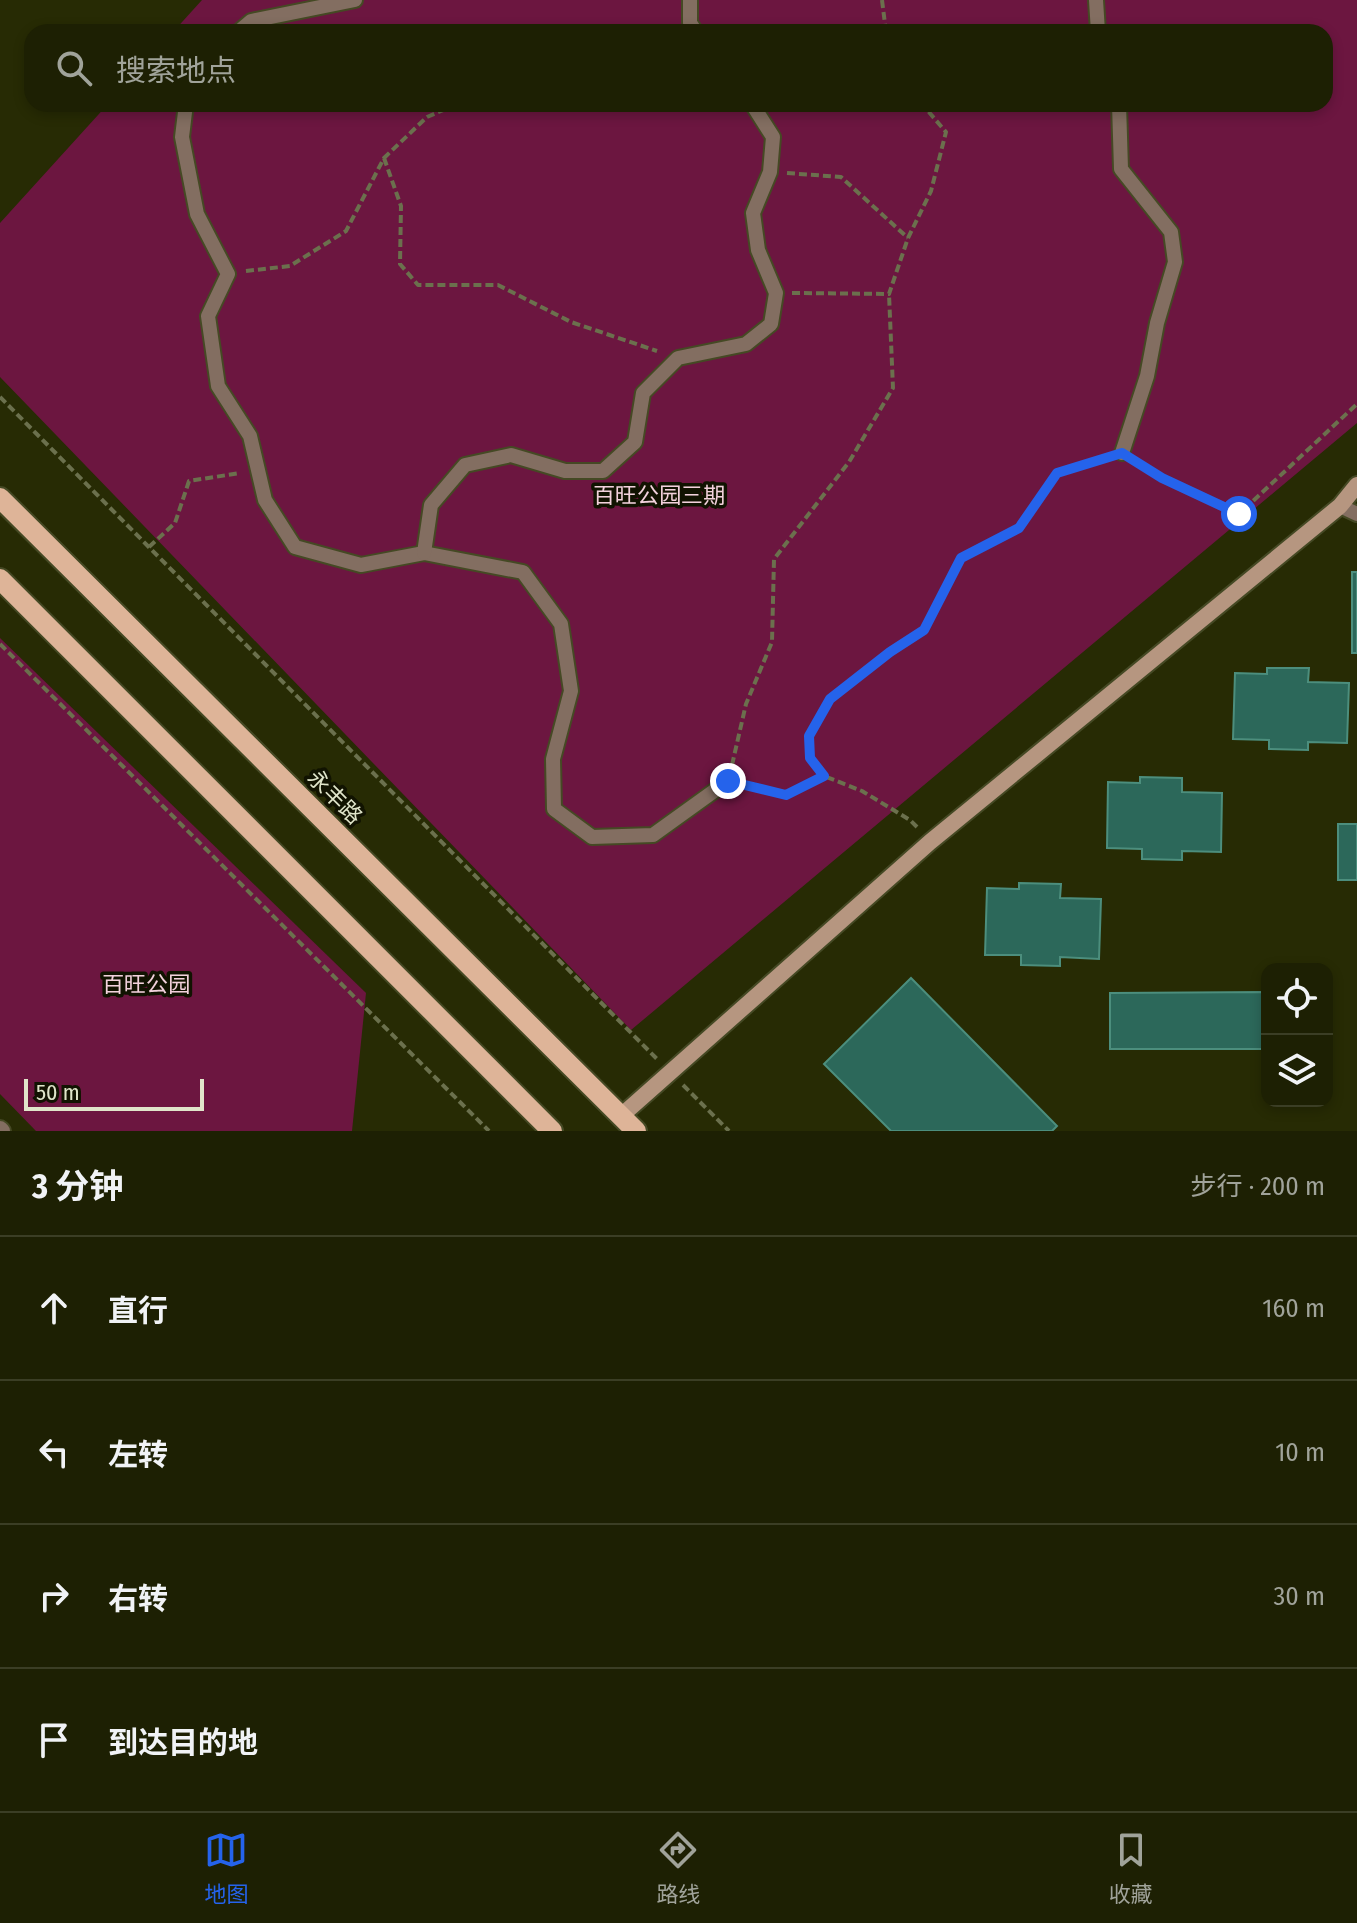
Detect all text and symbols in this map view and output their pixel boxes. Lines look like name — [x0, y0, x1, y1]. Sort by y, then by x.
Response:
search box — [24, 24, 1333, 112]
icon: search — [52, 46, 96, 90]
text: 搜索地点 — [116, 53, 236, 89]
park label: 百旺公园三期 — [593, 482, 725, 509]
route start — [1221, 496, 1257, 532]
route end — [710, 763, 746, 799]
street label: 永丰路 — [302, 764, 368, 830]
map controls — [1261, 963, 1333, 1107]
button: locate — [1261, 963, 1333, 1035]
park label: 百旺公园 — [102, 971, 190, 998]
button: layers — [1261, 1035, 1333, 1107]
scale bar — [24, 1075, 204, 1111]
text: 50 m — [36, 1079, 80, 1106]
text: 3 分钟 — [32, 1166, 123, 1207]
text: 步行 · 200 m — [1191, 1171, 1325, 1202]
icon: ahead — [32, 1286, 76, 1330]
text: 直行 — [108, 1293, 168, 1329]
text: 160 m — [1262, 1293, 1325, 1324]
icon: left — [32, 1430, 76, 1474]
text: 左转 — [108, 1437, 168, 1473]
text: 10 m — [1275, 1437, 1325, 1468]
icon: right — [32, 1574, 76, 1618]
text: 右转 — [108, 1581, 168, 1617]
text: 30 m — [1274, 1581, 1325, 1612]
icon: arrive — [32, 1718, 76, 1762]
text: 到达目的地 — [108, 1725, 258, 1761]
tab: 地图 — [204, 1828, 248, 1908]
tab: 路线 — [656, 1828, 701, 1908]
tab: 收藏 — [1109, 1828, 1153, 1908]

